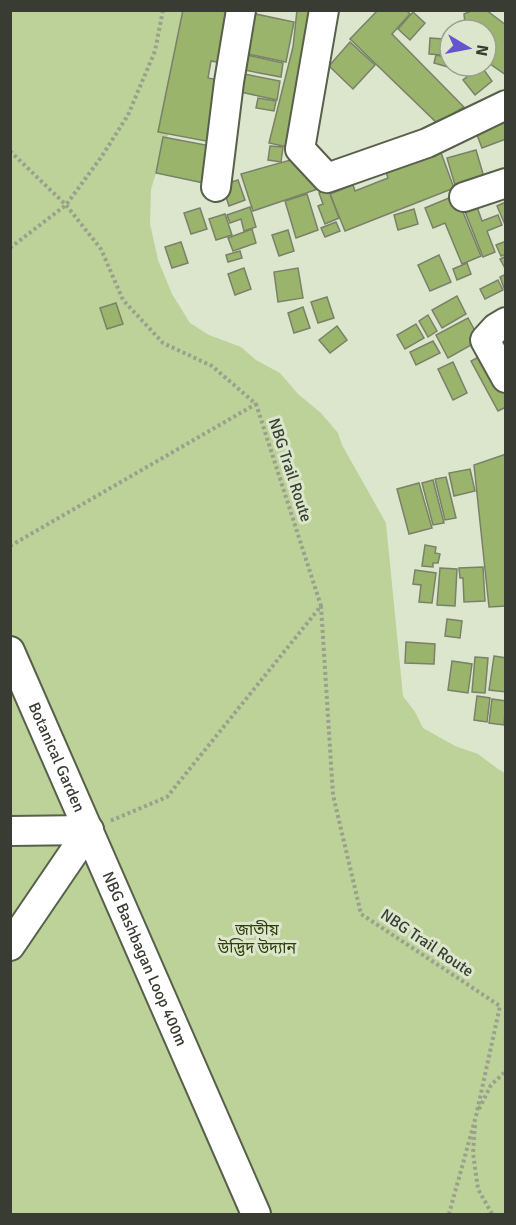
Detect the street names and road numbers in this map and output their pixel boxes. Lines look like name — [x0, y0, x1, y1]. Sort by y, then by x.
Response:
street label: NBG Trail Route — [264, 416, 316, 524]
street label: Botanical Garden — [24, 699, 89, 815]
street label: NBG Bashbagan Loop 400m — [98, 869, 191, 1049]
street label: NBG Trail Route — [377, 905, 477, 981]

